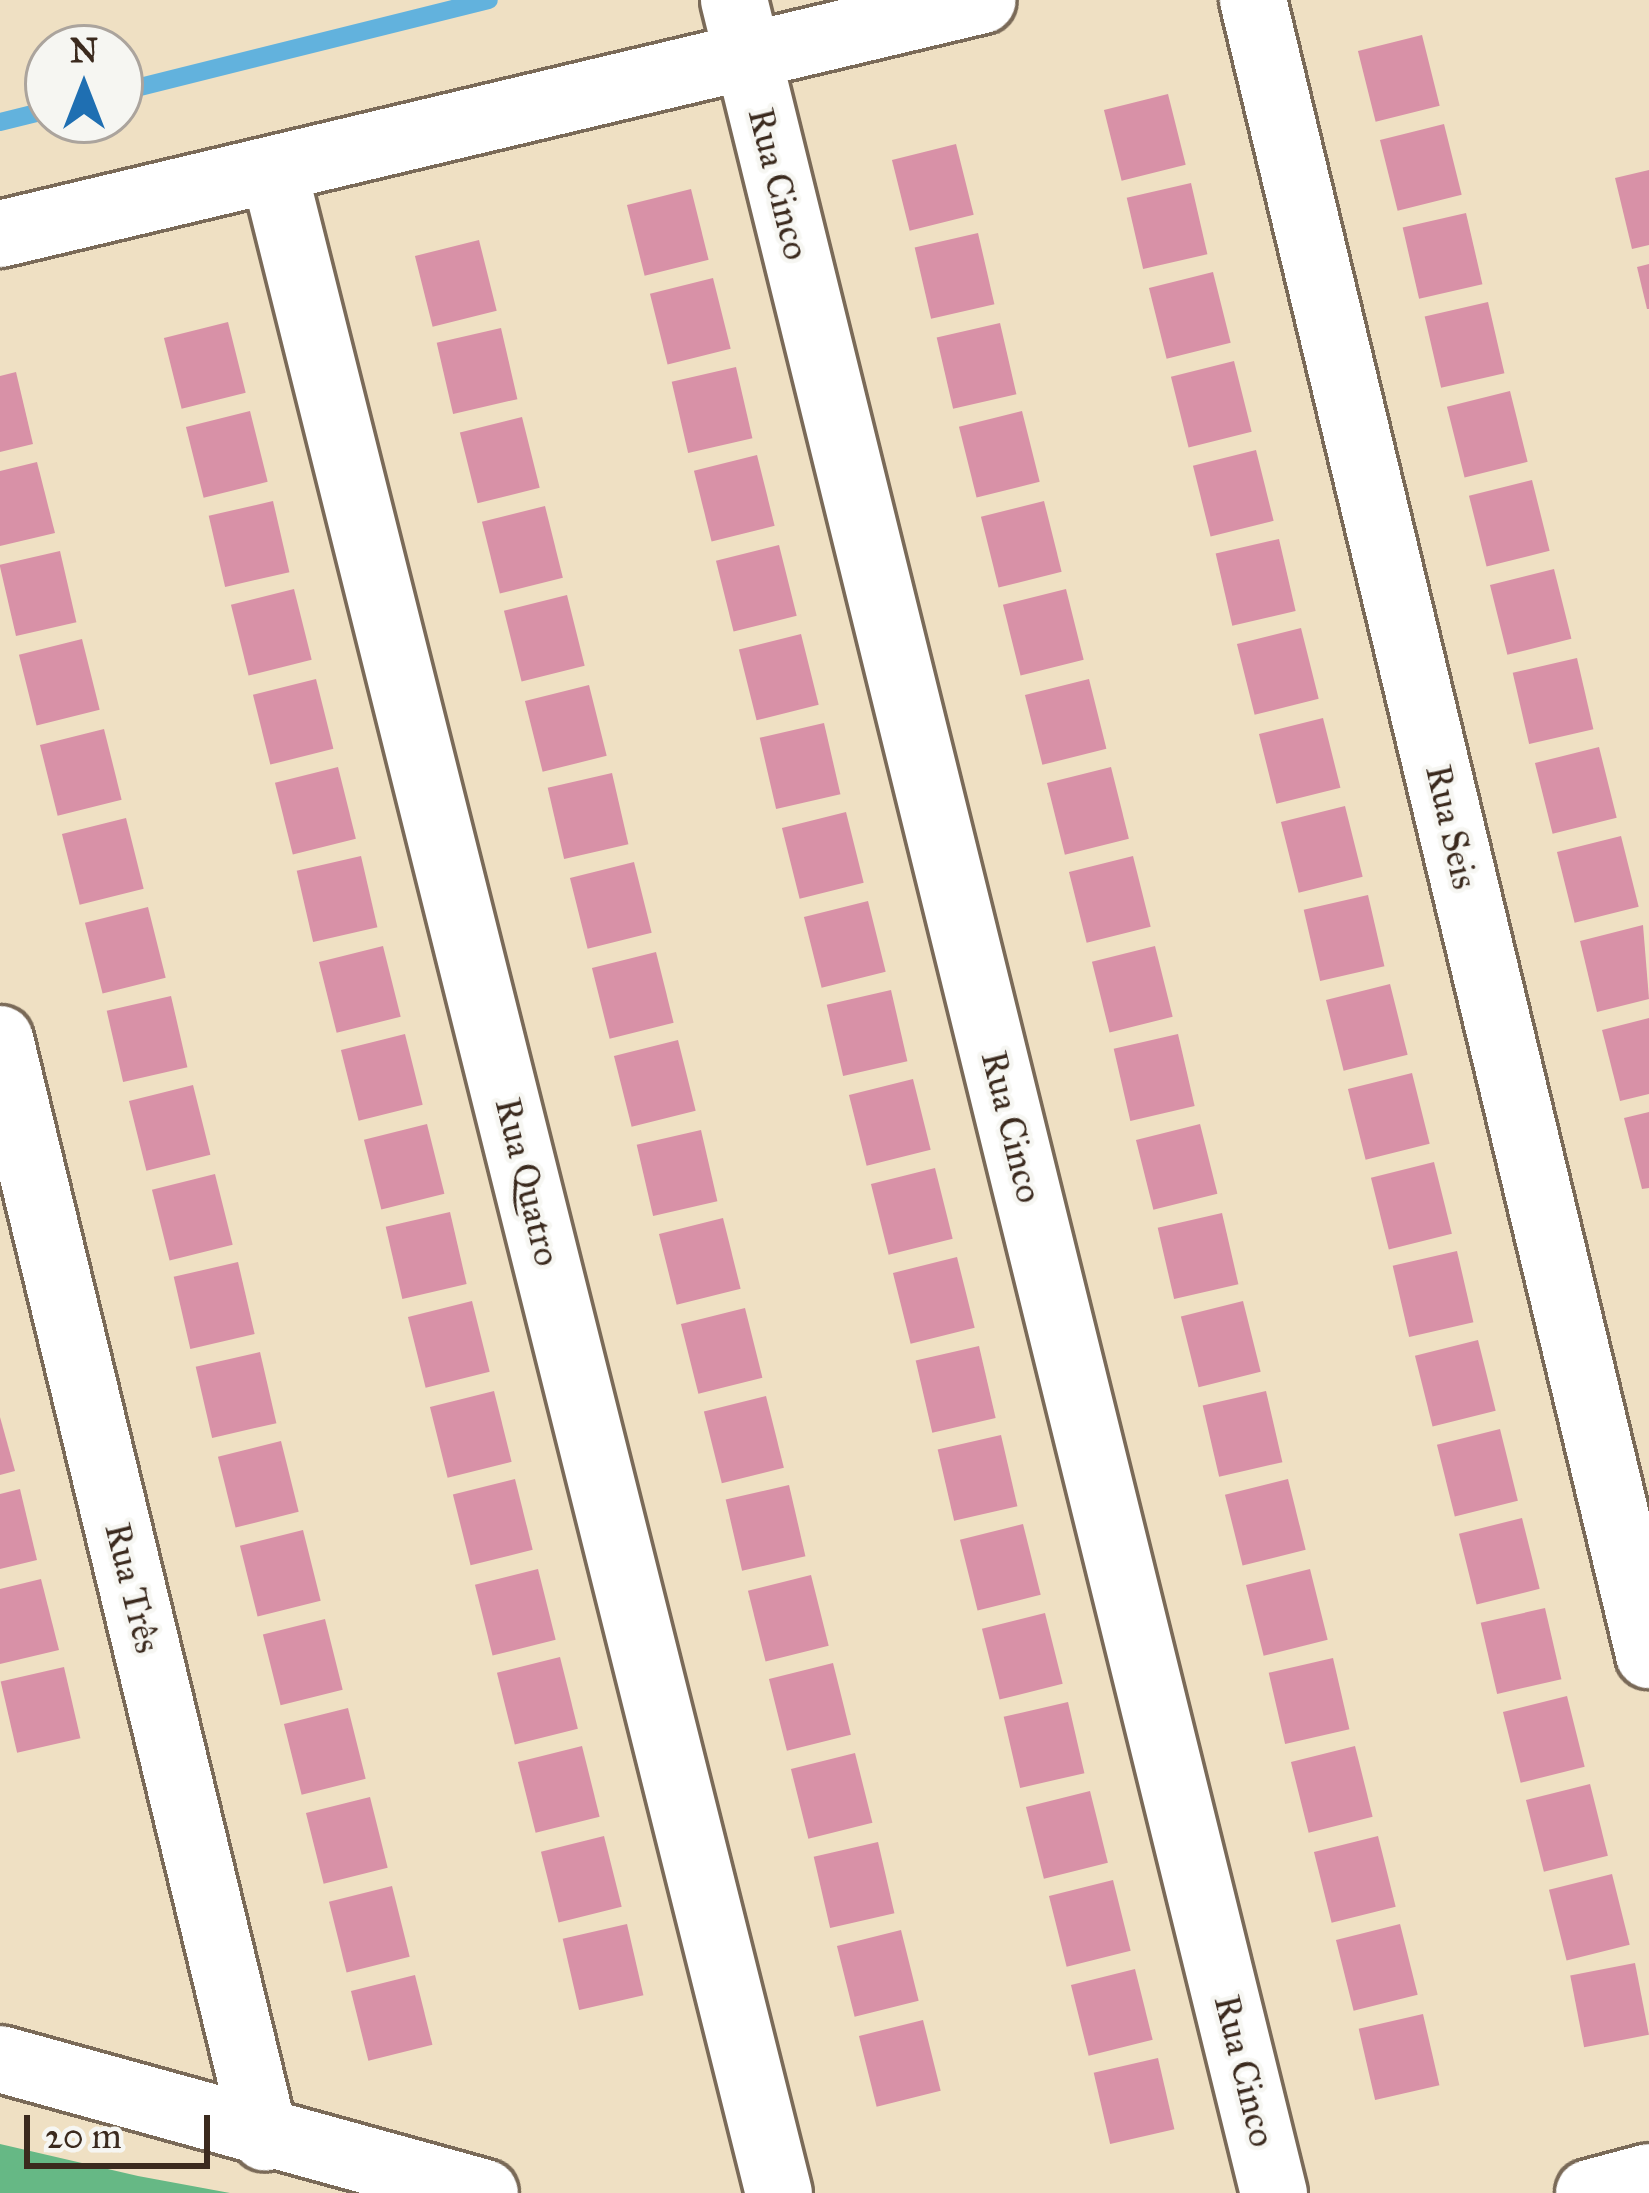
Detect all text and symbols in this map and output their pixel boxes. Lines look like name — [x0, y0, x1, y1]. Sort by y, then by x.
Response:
north arrow — [24, 24, 144, 144]
text: N — [70, 31, 98, 71]
street label: Rua Cinco — [738, 104, 818, 264]
street label: Rua Seis — [1416, 761, 1486, 893]
street label: Rua Cinco — [971, 1047, 1051, 1207]
street label: Rua Quatro — [485, 1094, 569, 1270]
street label: Rua Três — [95, 1519, 169, 1657]
street label: Rua Cinco — [1204, 1991, 1284, 2151]
scale bar — [30, 2091, 216, 2165]
text: 20 m — [45, 2114, 122, 2158]

